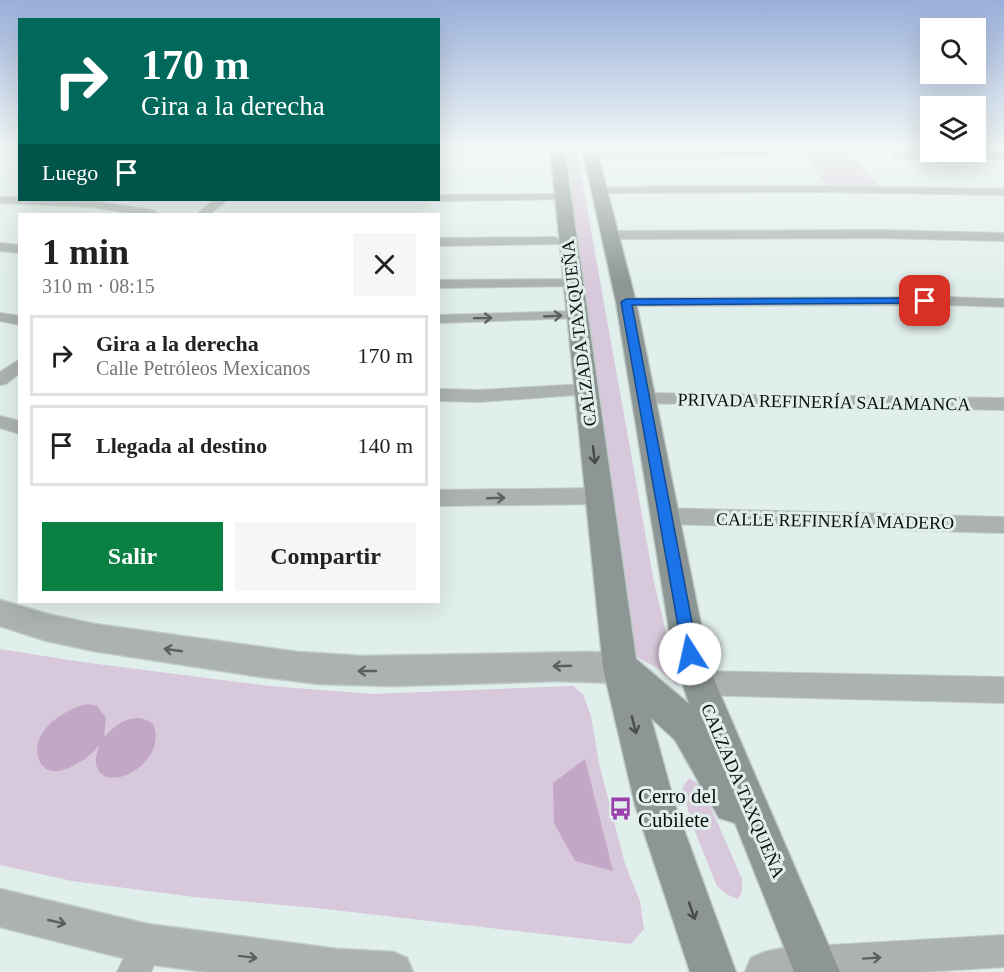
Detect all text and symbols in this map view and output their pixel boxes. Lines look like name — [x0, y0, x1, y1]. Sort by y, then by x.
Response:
map controls — [920, 18, 986, 162]
button: search — [920, 18, 986, 84]
icon: right — [42, 42, 120, 120]
text: 170 m — [141, 42, 250, 88]
text: Gira a la derecha — [141, 91, 325, 121]
button: layers — [920, 96, 986, 162]
icon: arrive — [110, 156, 143, 189]
text: Luego — [42, 160, 98, 185]
text: 1 min — [42, 232, 129, 272]
button: close — [353, 233, 416, 296]
street label: CALZADA TAXQUEÑA — [557, 239, 600, 428]
text: 310 m · 08:15 — [42, 275, 155, 297]
pin — [899, 275, 950, 326]
icon: arrive — [908, 284, 941, 317]
one-way arrow — [543, 310, 563, 321]
one-way arrow — [473, 312, 493, 324]
text: Gira a la derecha — [96, 331, 259, 356]
icon: right — [45, 339, 78, 372]
text: 170 m — [357, 343, 413, 368]
text: Calle Petróleos Mexicanos — [96, 357, 310, 379]
street label: PRIVADA REFINERÍA SALAMANCA — [677, 388, 971, 415]
icon: arrive — [45, 429, 78, 462]
text: Llegada al destino — [96, 433, 267, 458]
text: 140 m — [357, 433, 413, 458]
one-way arrow — [589, 445, 600, 464]
one-way arrow — [486, 493, 506, 504]
street label: CALLE REFINERÍA MADERO — [716, 508, 954, 533]
button: Salir — [42, 522, 223, 591]
button: Compartir — [235, 522, 416, 591]
position arrow — [658, 622, 722, 686]
one-way arrow — [164, 644, 183, 655]
one-way arrow — [552, 660, 572, 672]
one-way arrow — [357, 665, 377, 677]
street label: CALZADA TAXQUEÑA — [697, 700, 790, 881]
one-way arrow — [629, 715, 641, 734]
place label: Cerro del Cubilete — [638, 784, 717, 832]
bus stop icon: Cerro del Cubilete — [607, 795, 633, 821]
one-way arrow — [687, 901, 698, 920]
one-way arrow — [47, 916, 66, 928]
one-way arrow — [238, 952, 258, 963]
one-way arrow — [861, 953, 881, 964]

